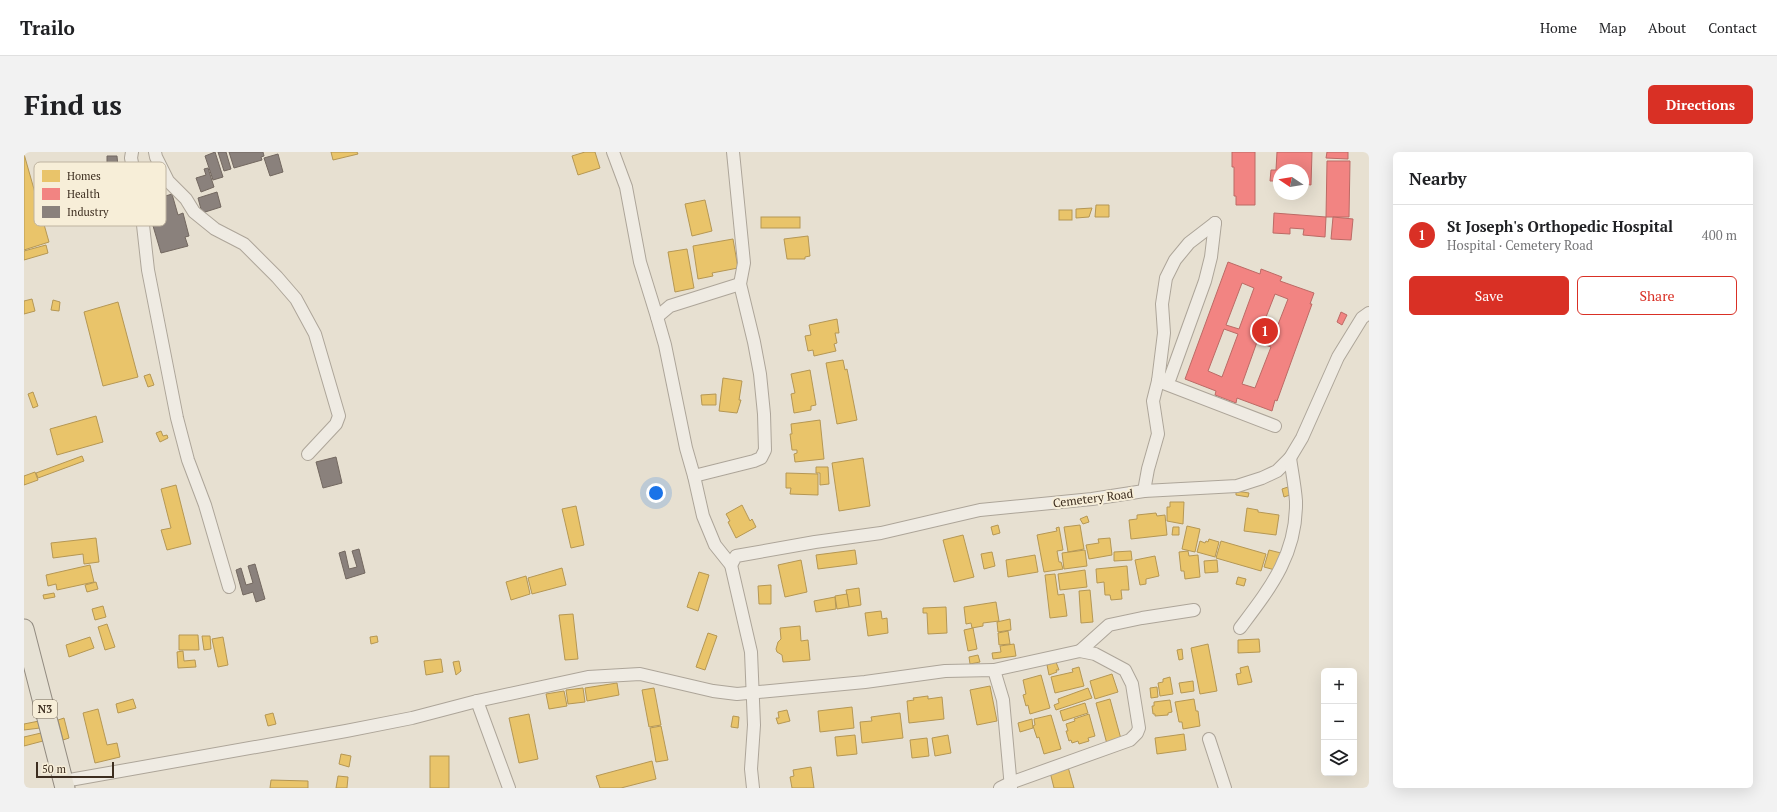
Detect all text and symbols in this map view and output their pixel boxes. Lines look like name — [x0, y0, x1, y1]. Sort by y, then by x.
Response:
text: Trailo — [20, 15, 75, 40]
text: Home — [1540, 18, 1577, 37]
text: Map — [1599, 18, 1626, 37]
text: About — [1648, 18, 1686, 37]
text: Contact — [1708, 18, 1757, 37]
button: Directions — [1648, 85, 1753, 124]
text: Find us — [24, 86, 122, 123]
legend — [34, 162, 166, 226]
north arrow — [1273, 164, 1309, 200]
text: Nearby — [1409, 167, 1467, 190]
text: Homes — [67, 169, 101, 183]
text: Health — [67, 187, 100, 201]
text: Industry — [67, 205, 109, 219]
text: St Joseph's Orthopedic Hospital — [1447, 216, 1673, 236]
text: 1 — [1418, 226, 1426, 244]
text: 400 m — [1702, 226, 1737, 244]
text: Hospital · Cemetery Road — [1447, 236, 1593, 254]
button: Save — [1409, 276, 1569, 315]
button: Share — [1577, 276, 1737, 315]
pin: 1 — [1252, 316, 1278, 346]
your location — [646, 483, 666, 503]
street label: Cemetery Road — [1052, 486, 1134, 510]
map controls — [1321, 668, 1357, 776]
button: + — [1321, 668, 1357, 704]
road number: N3 — [33, 700, 57, 718]
button: − — [1321, 704, 1357, 740]
button: layers — [1321, 740, 1357, 776]
scale bar — [36, 760, 114, 779]
text: 50 m — [42, 762, 66, 776]

